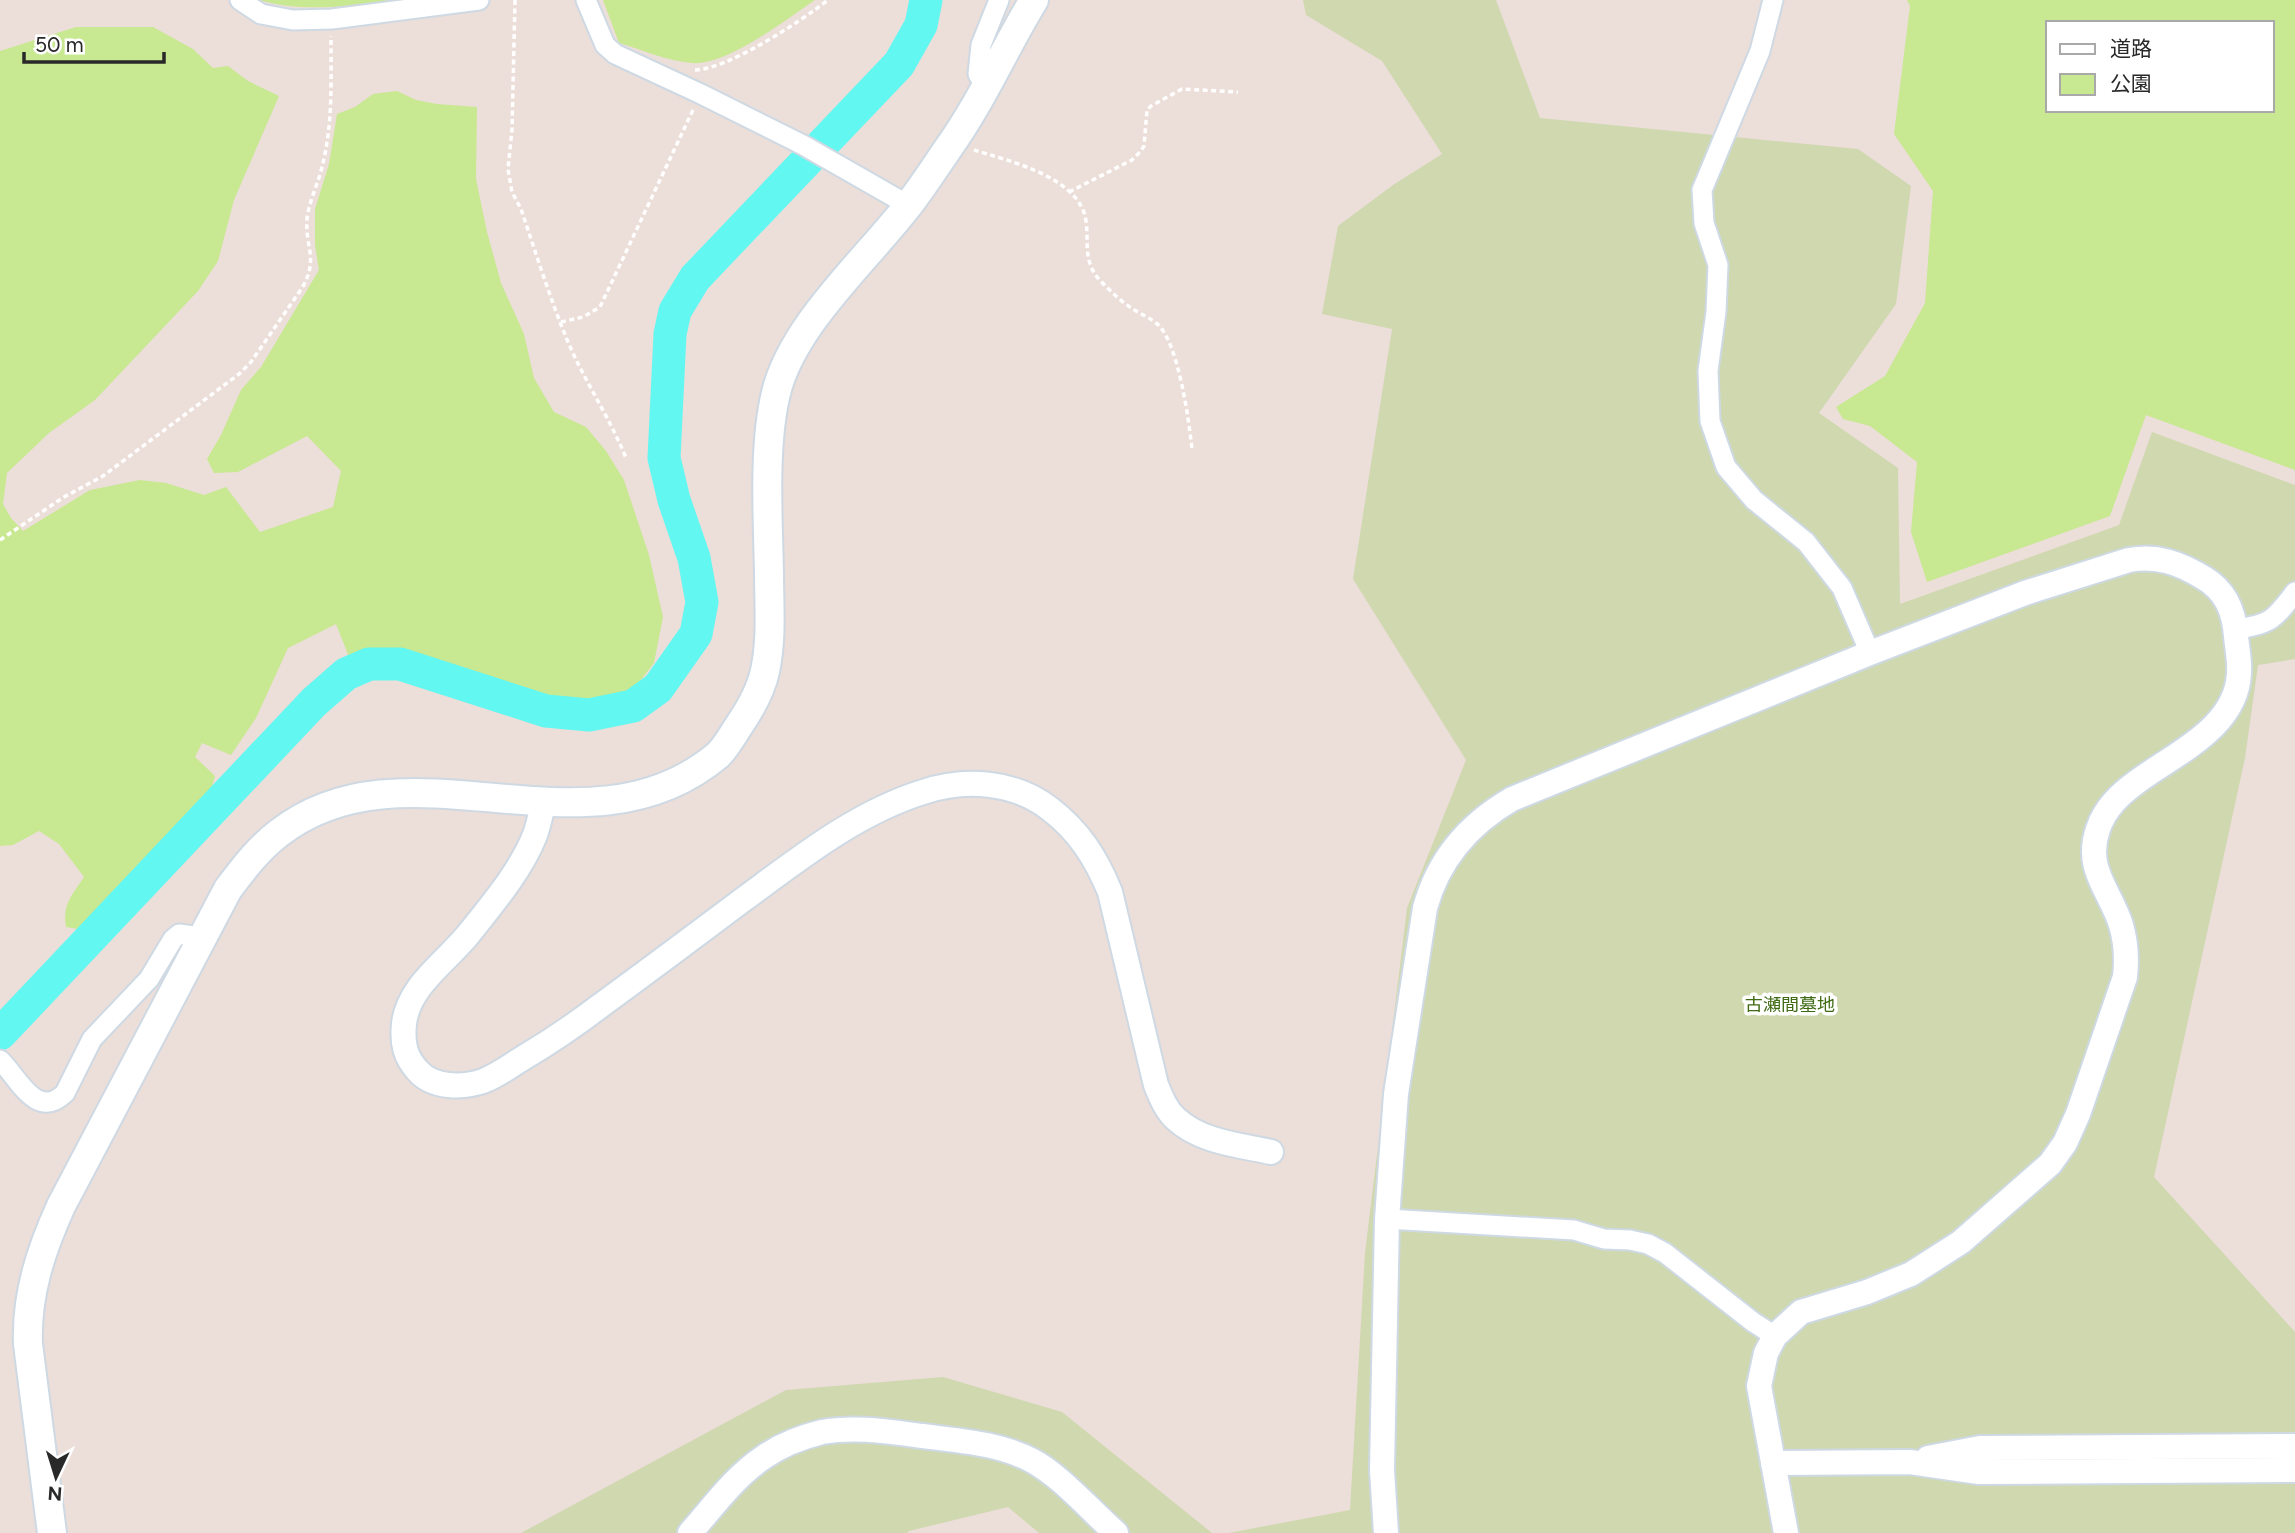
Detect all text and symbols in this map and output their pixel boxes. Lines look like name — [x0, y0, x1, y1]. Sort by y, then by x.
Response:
scale bar — [24, 21, 164, 65]
legend — [2046, 21, 2274, 112]
text: 50 m — [35, 32, 84, 57]
text: 道路 — [2110, 36, 2152, 61]
text: 公園 — [2110, 71, 2152, 96]
park label: 古瀬間墓地 — [1745, 994, 1835, 1016]
north arrow — [21, 1442, 91, 1512]
text: N — [47, 1481, 63, 1505]

